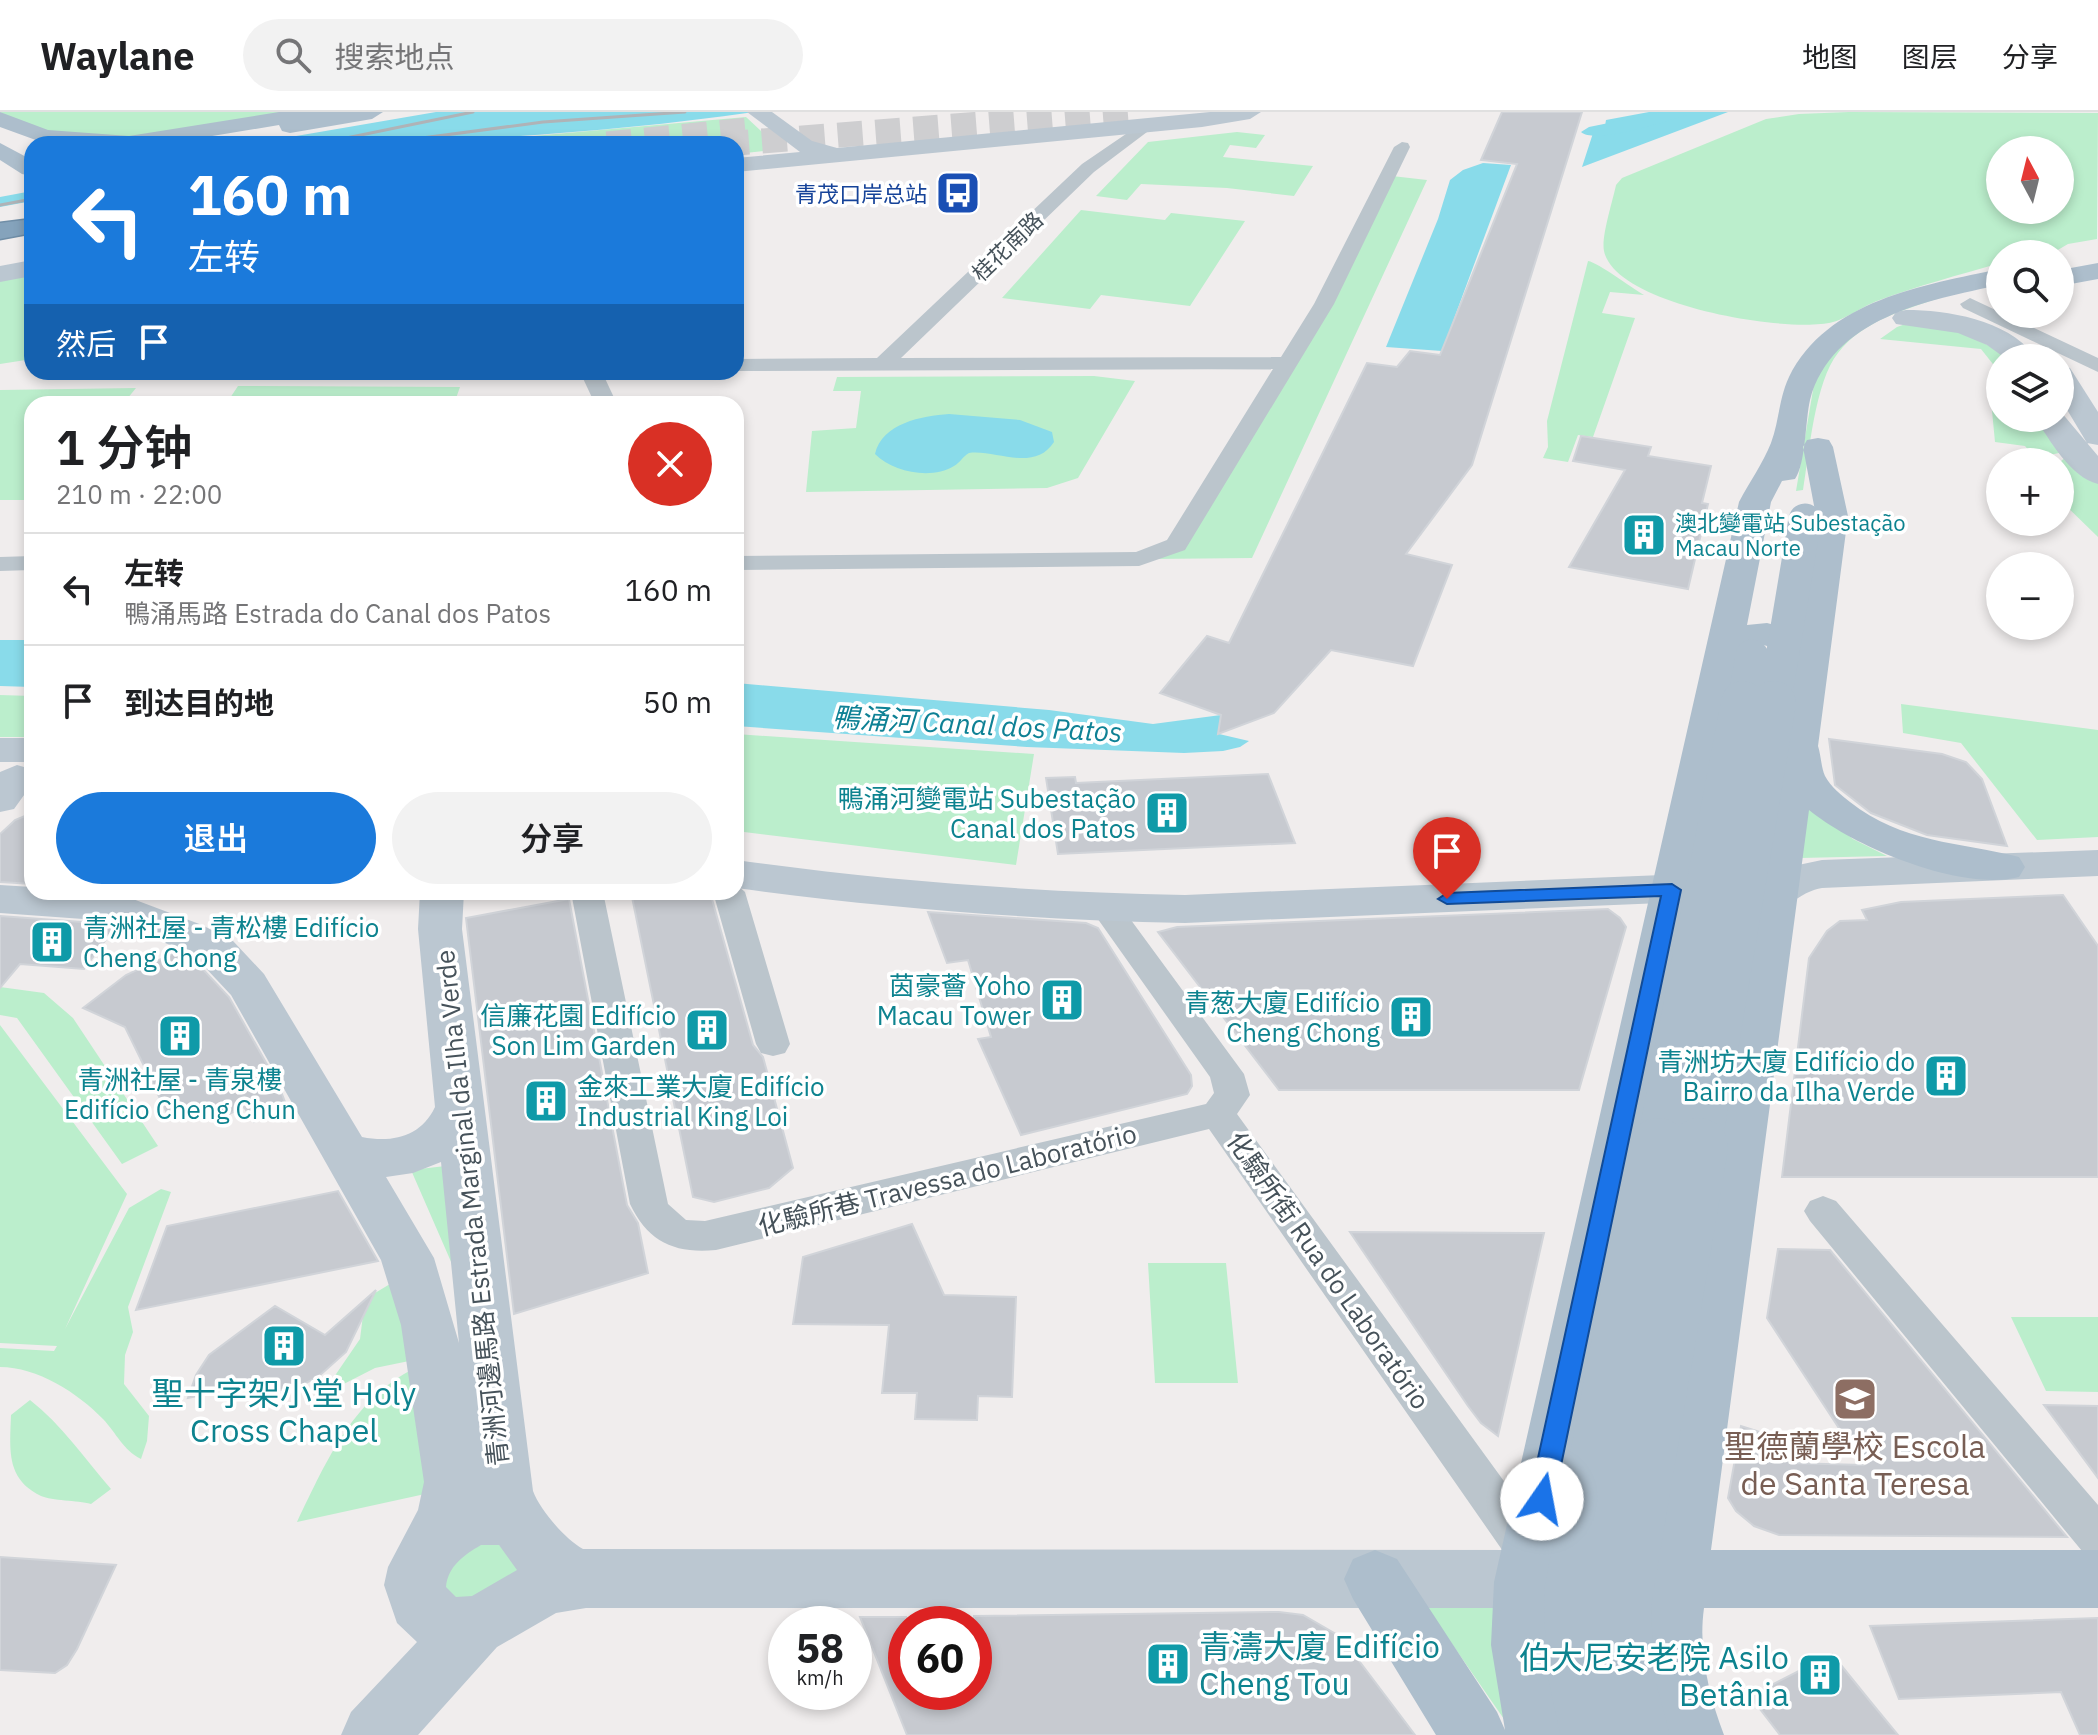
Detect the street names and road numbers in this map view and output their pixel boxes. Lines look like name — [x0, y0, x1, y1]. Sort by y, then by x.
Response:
street label: 桂花南路 — [965, 205, 1049, 287]
street label: 青洲河邊馬路 Estrada Marginal da Ilha Verde — [427, 948, 515, 1468]
street label: 化驗所巷 Travessa do Laboratório — [754, 1115, 1140, 1243]
street label: 化驗所街 Rua do Laboratório — [1220, 1125, 1438, 1415]

